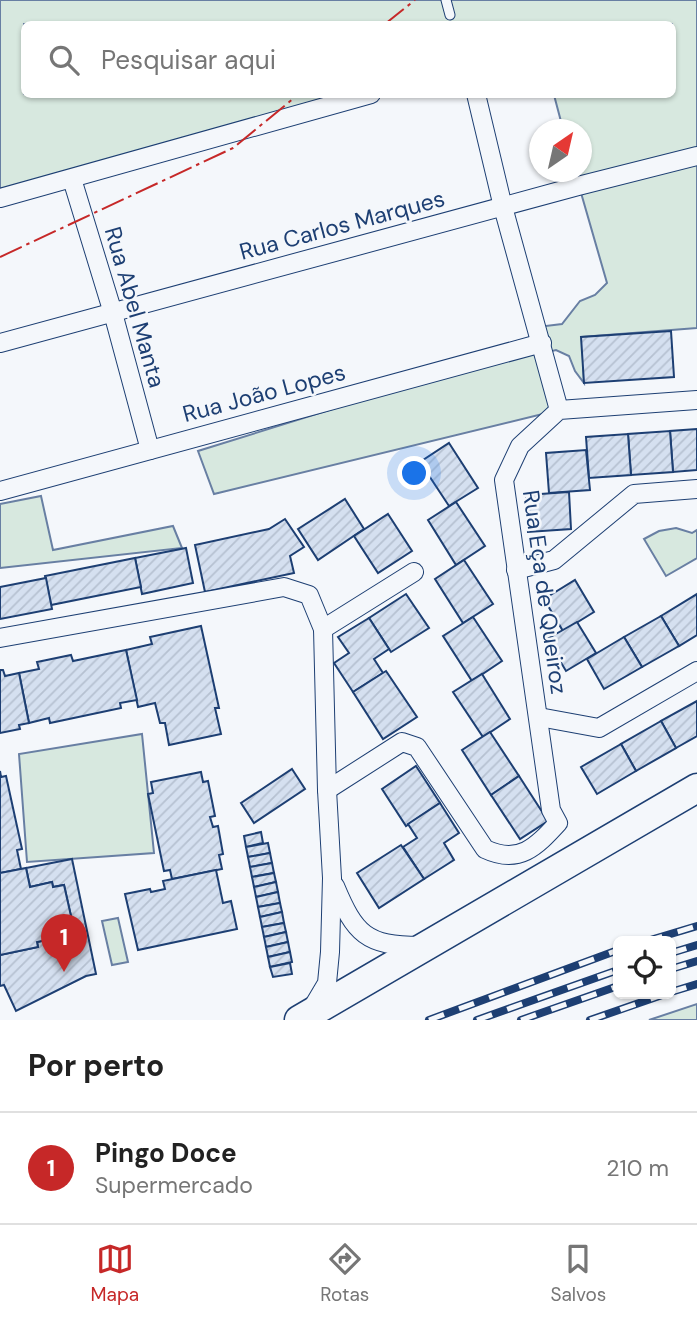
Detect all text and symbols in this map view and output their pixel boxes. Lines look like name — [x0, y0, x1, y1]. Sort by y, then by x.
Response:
search box — [21, 21, 676, 98]
icon: search — [45, 41, 83, 79]
text: Pesquisar aqui — [101, 43, 276, 77]
north arrow — [529, 119, 592, 182]
street label: Rua Carlos Marques — [236, 183, 448, 267]
street label: Rua Abel Manta — [98, 223, 172, 391]
street label: Rua João Lopes — [179, 357, 349, 429]
your location — [397, 456, 431, 490]
street label: Rua Eça de Queiroz — [516, 488, 574, 696]
pin: 1 — [41, 914, 87, 972]
map controls — [613, 936, 676, 999]
button: locate — [613, 936, 676, 999]
text: Por perto — [28, 1046, 164, 1085]
text: Pingo Doce — [95, 1136, 237, 1170]
text: 1 — [47, 1153, 55, 1183]
text: 210 m — [606, 1153, 669, 1183]
text: Supermercado — [95, 1170, 253, 1200]
tab: Mapa — [91, 1240, 139, 1307]
tab: Rotas — [320, 1240, 369, 1307]
tab: Salvos — [550, 1240, 606, 1307]

